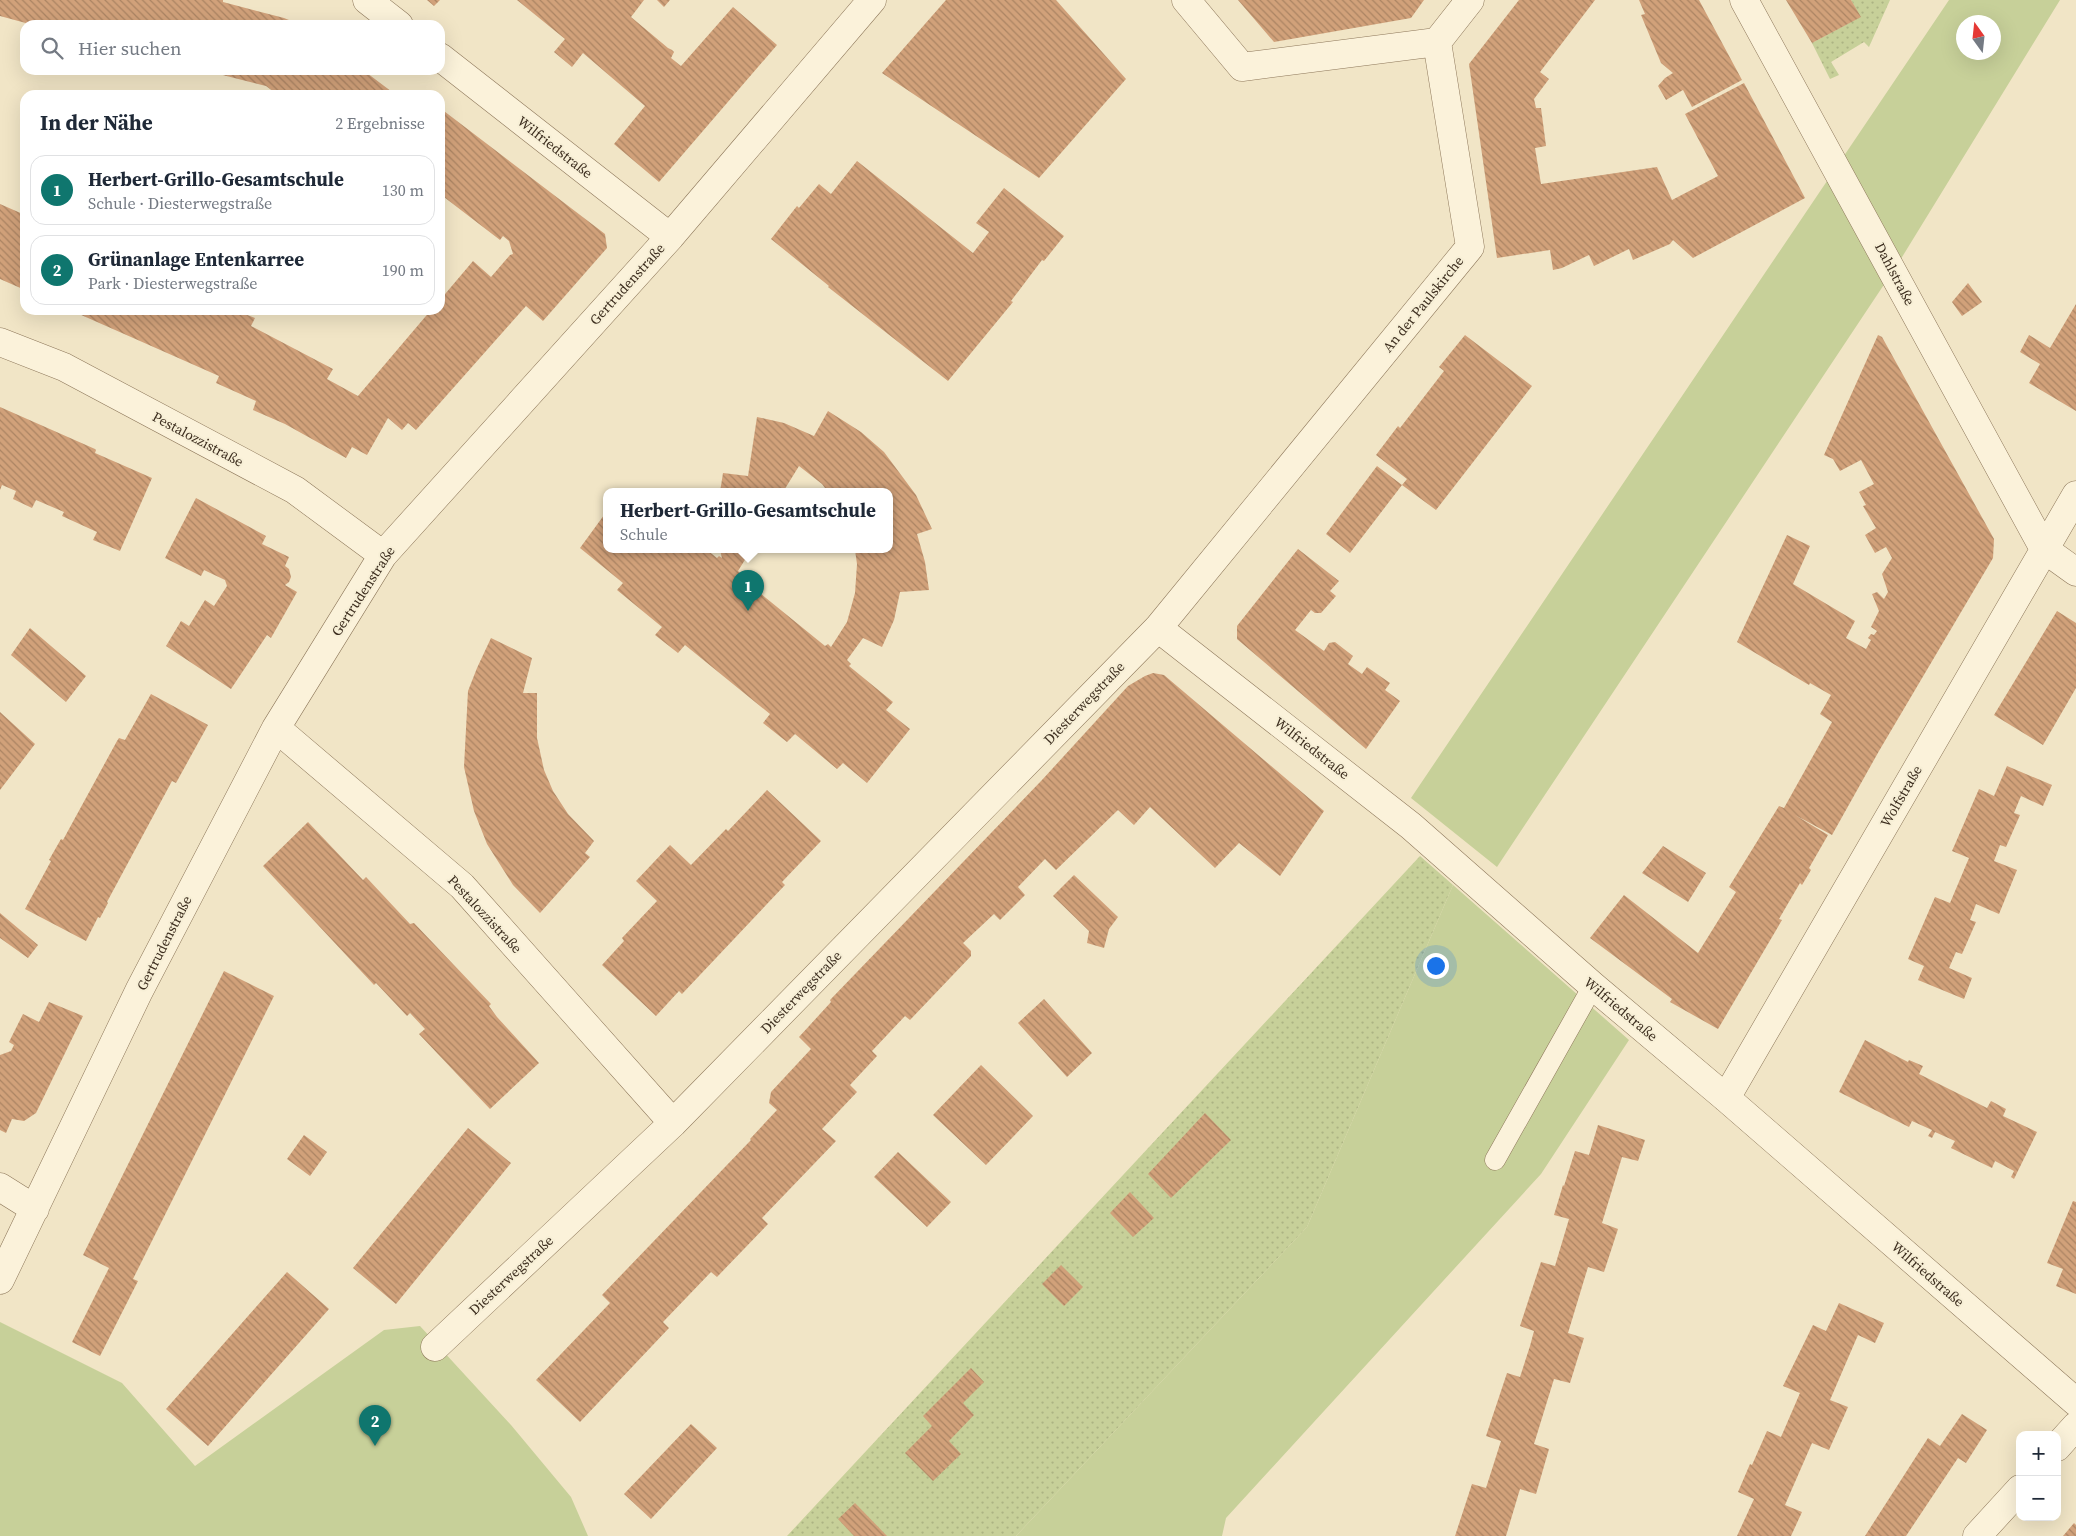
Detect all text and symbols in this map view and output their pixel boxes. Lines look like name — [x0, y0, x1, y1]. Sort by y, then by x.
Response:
north arrow — [1956, 15, 2001, 60]
search box — [20, 20, 445, 75]
icon: search — [38, 34, 66, 62]
text: Hier suchen — [78, 35, 182, 61]
text: In der Nähe — [40, 108, 153, 137]
street label: Wilfriedstraße — [513, 111, 597, 183]
text: 2 Ergebnisse — [335, 112, 425, 134]
text: Herbert-Grillo-Gesamtschule — [88, 166, 344, 192]
text: 1 — [53, 179, 61, 201]
text: 130 m — [382, 179, 424, 201]
text: Schule · Diesterwegstraße — [88, 192, 272, 214]
street label: Gertrudenstraße — [585, 239, 669, 329]
street label: Dahlstraße — [1870, 239, 1920, 309]
text: Grünanlage Entenkarree — [88, 246, 304, 272]
street label: An der Paulskirche — [1378, 252, 1468, 356]
text: 2 — [53, 259, 61, 281]
text: 190 m — [382, 259, 424, 281]
text: Park · Diesterwegstraße — [88, 272, 257, 294]
street label: Pestalozzistraße — [149, 407, 247, 471]
popup — [603, 488, 893, 553]
text: Herbert-Grillo-Gesamtschule — [620, 497, 876, 523]
text: Schule — [620, 523, 668, 545]
street label: Gertrudenstraße — [326, 542, 400, 640]
pin: 1 — [732, 570, 764, 611]
street label: Diesterwegstraße — [1039, 657, 1129, 749]
street label: Wilfriedstraße — [1270, 712, 1354, 784]
street label: Wolfstraße — [1875, 762, 1927, 830]
street label: Pestalozzistraße — [443, 870, 527, 958]
street label: Gertrudenstraße — [132, 892, 196, 994]
street label: Diesterwegstraße — [756, 946, 846, 1038]
your location — [1423, 953, 1449, 979]
street label: Wilfriedstraße — [1580, 972, 1662, 1046]
street label: Diesterwegstraße — [464, 1231, 558, 1319]
street label: Wilfriedstraße — [1887, 1237, 1969, 1311]
pin: 2 — [359, 1405, 391, 1446]
map controls — [2016, 1431, 2061, 1521]
button: + — [2016, 1431, 2061, 1476]
button: − — [2016, 1476, 2061, 1521]

